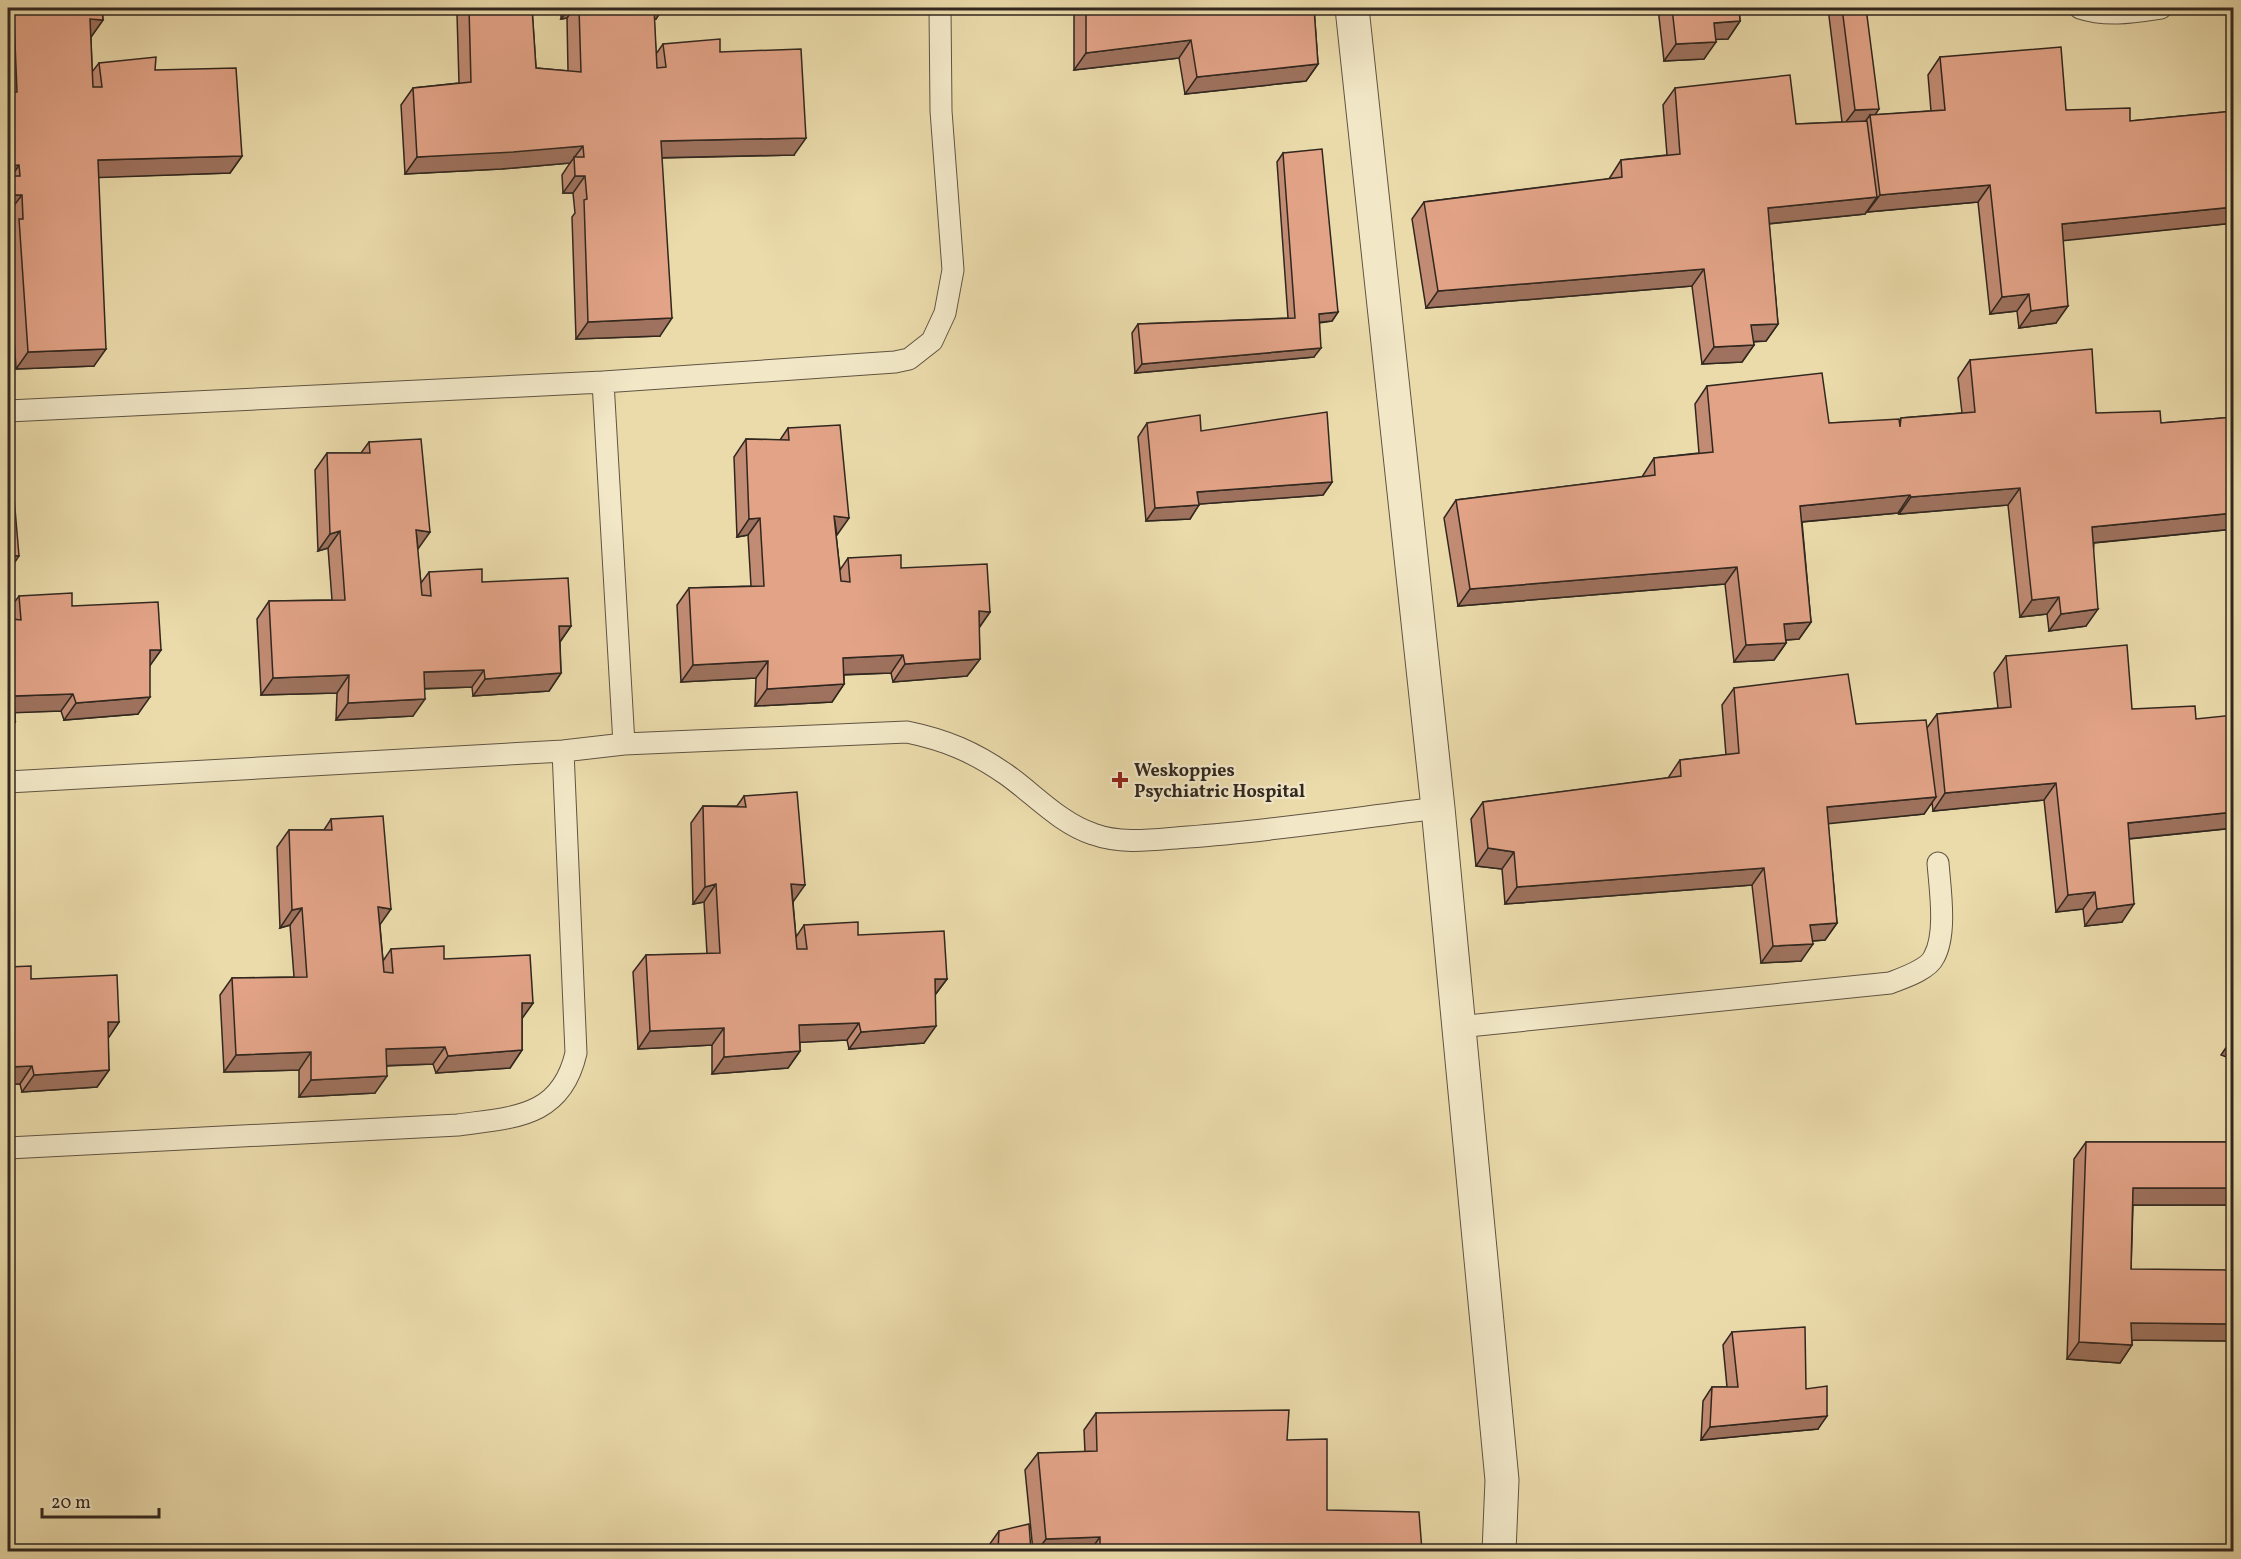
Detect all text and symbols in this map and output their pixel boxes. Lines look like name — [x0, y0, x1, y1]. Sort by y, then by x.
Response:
place label: Weskoppies Psychiatric Hospital — [1134, 759, 1305, 805]
marker: Weskoppies Psychiatric Hospital — [1111, 771, 1129, 789]
scale bar — [42, 1481, 159, 1519]
text: 20 m — [51, 1491, 91, 1516]

